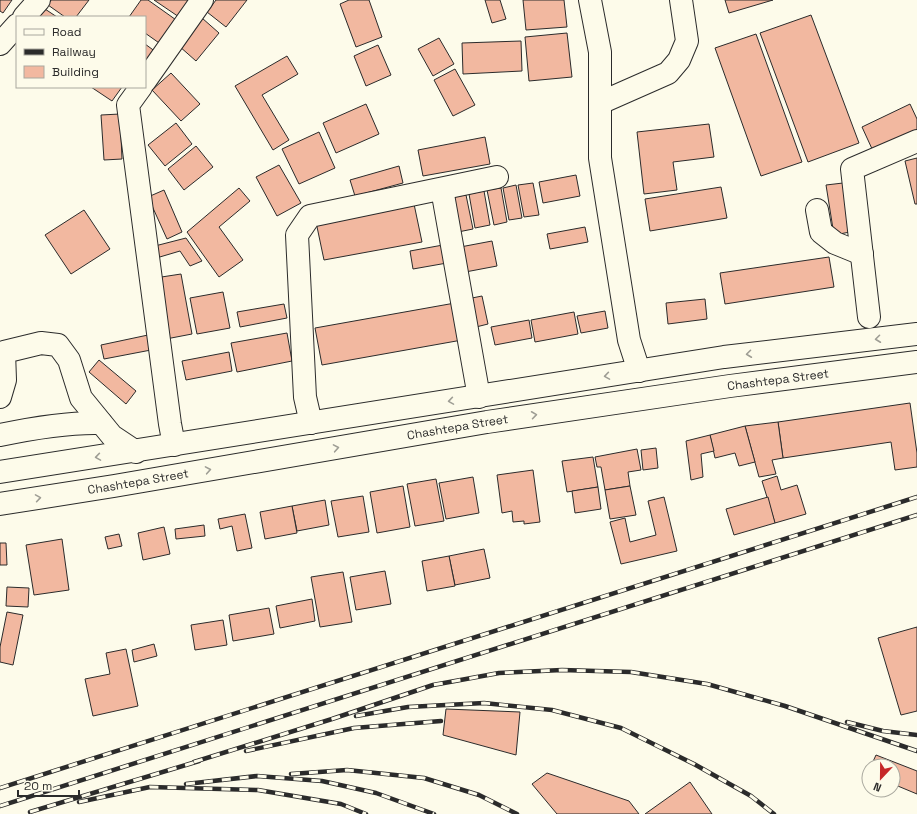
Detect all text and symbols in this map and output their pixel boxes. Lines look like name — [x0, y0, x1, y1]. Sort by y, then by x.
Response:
legend — [16, 16, 146, 88]
text: Road — [52, 24, 81, 40]
text: Railway — [52, 44, 96, 60]
text: Building — [52, 64, 99, 80]
one-way arrow — [875, 334, 881, 343]
one-way arrow — [746, 349, 752, 358]
street label: Chashtepa Street — [726, 365, 830, 394]
one-way arrow — [604, 371, 610, 380]
one-way arrow — [448, 396, 454, 405]
street label: Chashtepa Street — [406, 411, 509, 444]
one-way arrow — [531, 411, 537, 420]
one-way arrow — [333, 444, 339, 453]
one-way arrow — [95, 453, 101, 461]
street label: Chashtepa Street — [87, 465, 190, 498]
one-way arrow — [205, 466, 211, 475]
one-way arrow — [35, 494, 42, 503]
north arrow — [861, 758, 901, 798]
scale bar — [18, 772, 79, 798]
text: 20 m — [24, 778, 52, 794]
text: N — [871, 779, 883, 795]

